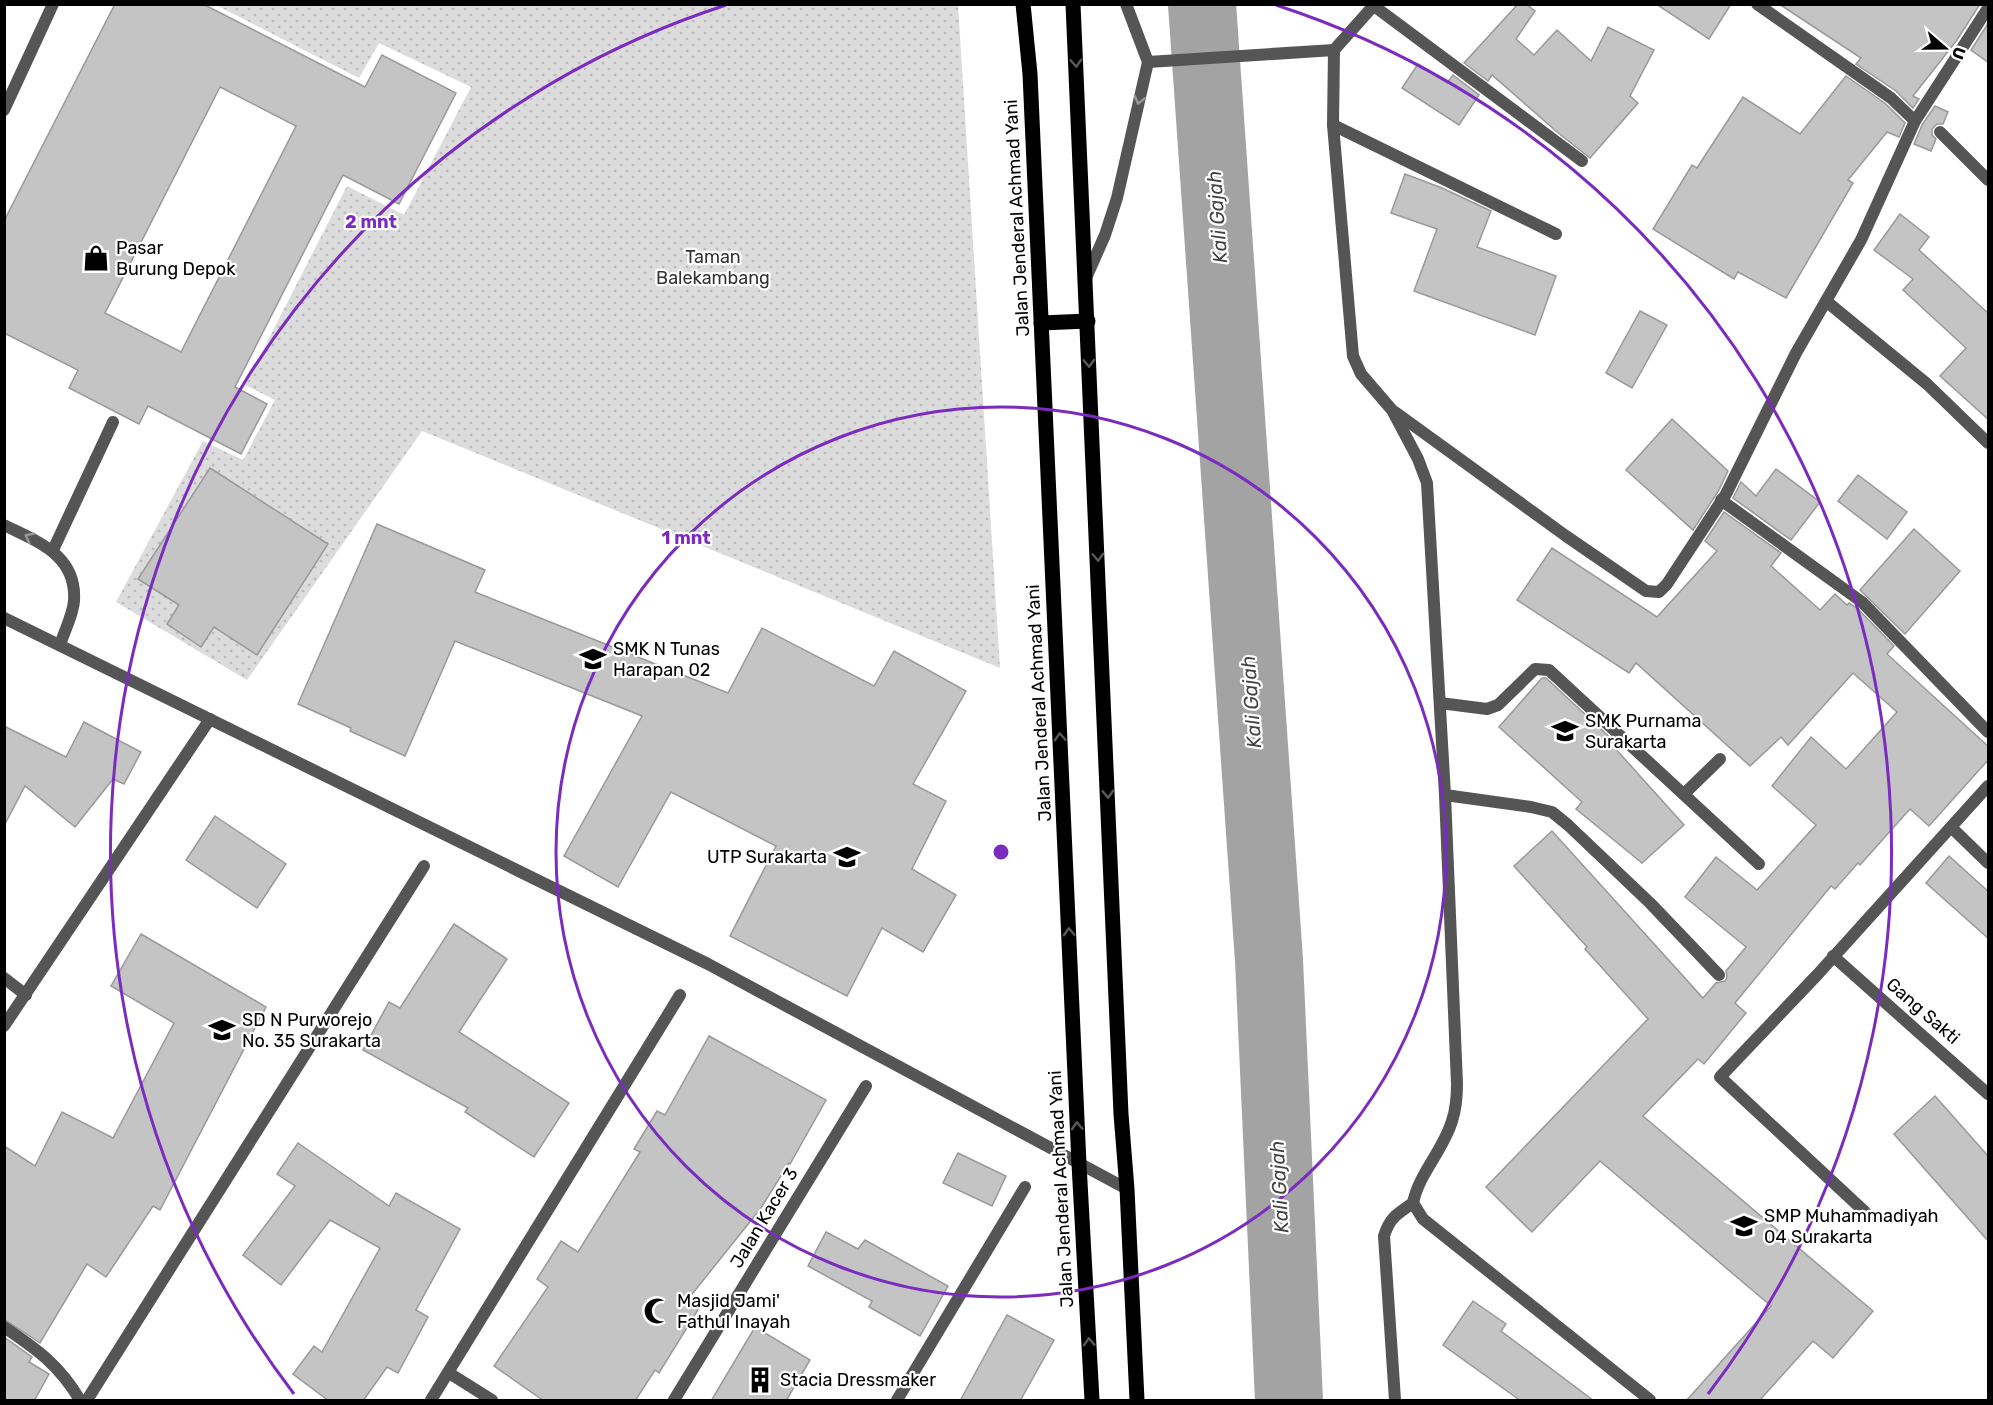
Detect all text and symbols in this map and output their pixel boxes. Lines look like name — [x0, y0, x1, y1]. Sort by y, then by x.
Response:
north arrow — [1915, 18, 1975, 78]
text: U — [1948, 44, 1970, 62]
one-way arrow — [1070, 58, 1083, 67]
one-way arrow — [1133, 94, 1146, 104]
street label: Jalan Jenderal Achmad Yani — [1000, 99, 1034, 337]
water label: Kali Gajah — [1202, 170, 1232, 264]
text: 2 mnt — [345, 211, 397, 233]
place label: Pasar Burung Depok — [116, 237, 236, 280]
shop icon: Pasar Burung Depok — [81, 243, 111, 273]
park label: Taman Balekambang — [656, 246, 770, 289]
one-way arrow — [1083, 358, 1096, 367]
text: 1 mnt — [661, 527, 711, 549]
one-way arrow — [24, 533, 35, 545]
one-way arrow — [1091, 553, 1104, 562]
street label: Jalan Jenderal Achmad Yani — [1022, 584, 1056, 822]
place label: SMK N Tunas Harapan 02 — [613, 638, 720, 681]
school or university icon: SMK N Tunas Harapan 02 — [578, 644, 608, 674]
water label: Kali Gajah — [1236, 655, 1266, 749]
place label: SMK Purnama Surakarta — [1585, 710, 1702, 753]
school or university icon: SMK Purnama Surakarta — [1550, 716, 1580, 746]
one-way arrow — [1053, 732, 1066, 741]
one-way arrow — [1101, 790, 1114, 799]
school or university icon: UTP Surakarta — [832, 842, 862, 872]
centre of rings — [991, 842, 1011, 862]
place label: UTP Surakarta — [707, 846, 827, 868]
one-way arrow — [1062, 927, 1075, 936]
street label: Gang Sakti — [1882, 973, 1964, 1049]
place label: SD N Purworejo No. 35 Surakarta — [242, 1009, 381, 1052]
school or university icon: SD N Purworejo No. 35 Surakarta — [207, 1015, 237, 1045]
street label: Jalan Jenderal Achmad Yani — [1044, 1070, 1078, 1308]
one-way arrow — [1071, 1122, 1084, 1131]
water label: Kali Gajah — [1265, 1140, 1293, 1234]
street label: Jalan Kacer 3 — [725, 1164, 803, 1272]
place label: SMP Muhammadiyah 04 Surakarta — [1764, 1205, 1939, 1248]
school or university icon: SMP Muhammadiyah 04 Surakarta — [1729, 1211, 1759, 1241]
place label: Masjid Jami' Fathul Inayah — [677, 1290, 791, 1333]
mosque icon: Masjid Jami' Fathul Inayah — [642, 1296, 672, 1326]
one-way arrow — [1082, 1338, 1095, 1347]
building icon: Stacia Dressmaker — [745, 1365, 775, 1395]
place label: Stacia Dressmaker — [780, 1369, 936, 1391]

